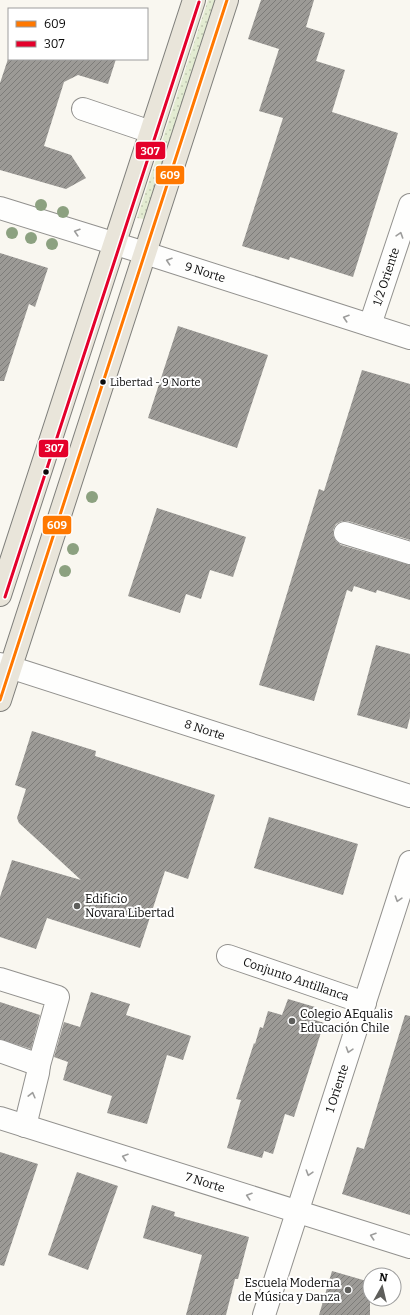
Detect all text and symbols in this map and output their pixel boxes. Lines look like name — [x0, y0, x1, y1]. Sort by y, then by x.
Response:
legend — [8, 8, 148, 60]
text: 609 — [44, 17, 66, 31]
text: 307 — [44, 37, 65, 51]
line badge: 307 — [135, 141, 166, 160]
text: 307 — [140, 145, 160, 158]
line badge: 609 — [155, 165, 185, 185]
text: 609 — [160, 169, 180, 182]
one-way arrow — [74, 228, 81, 237]
one-way arrow — [395, 232, 404, 239]
street label: 1/2 Oriente — [370, 246, 402, 307]
one-way arrow — [166, 257, 173, 266]
street label: 9 Norte — [183, 259, 227, 285]
one-way arrow — [343, 314, 350, 323]
place label: Libertad - 9 Norte — [110, 376, 201, 389]
marker: Libertad - 9 Norte — [98, 377, 108, 387]
line badge: 307 — [38, 439, 69, 458]
text: 307 — [44, 442, 64, 455]
unlabelled marker — [41, 467, 51, 477]
line badge: 609 — [42, 515, 72, 535]
text: 609 — [47, 519, 67, 532]
street label: 8 Norte — [183, 717, 227, 743]
place label: Edificio Novara Libertad — [85, 892, 174, 920]
one-way arrow — [394, 896, 403, 903]
marker: Edificio Novara Libertad — [72, 901, 82, 911]
street label: Conjunto Antillanca — [241, 955, 351, 1004]
place label: Colegio AEqualis Educación Chile — [300, 1007, 393, 1035]
marker: Colegio AEqualis Educación Chile — [287, 1016, 297, 1026]
one-way arrow — [345, 1046, 354, 1053]
street label: 1 Oriente — [323, 1063, 351, 1114]
one-way arrow — [28, 1092, 36, 1098]
one-way arrow — [122, 1153, 129, 1162]
street label: 7 Norte — [184, 1170, 227, 1195]
one-way arrow — [305, 1170, 314, 1177]
one-way arrow — [246, 1192, 253, 1201]
one-way arrow — [369, 1232, 376, 1241]
north arrow — [362, 1267, 402, 1307]
text: N — [378, 1271, 389, 1285]
place label: Escuela Moderna de Música y Danza — [238, 1276, 340, 1304]
marker: Escuela Moderna de Música y Danza — [343, 1285, 353, 1295]

